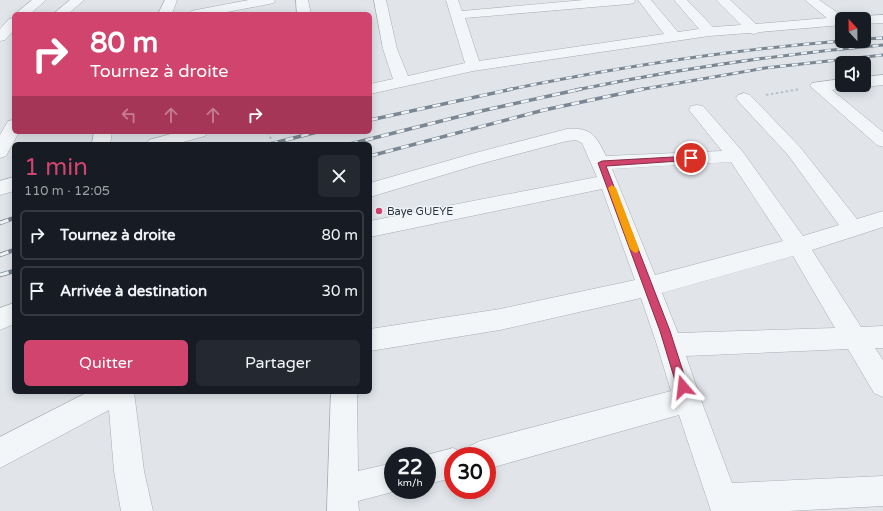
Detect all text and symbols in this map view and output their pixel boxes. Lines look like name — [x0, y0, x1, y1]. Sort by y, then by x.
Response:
north arrow — [835, 12, 871, 48]
map controls — [835, 12, 871, 92]
text: 80 m — [90, 26, 158, 60]
icon: right — [24, 28, 76, 80]
button: sound — [835, 56, 871, 92]
text: Tournez à droite — [90, 60, 229, 82]
icon: left — [118, 104, 140, 126]
icon: ahead — [160, 104, 182, 126]
icon: ahead — [202, 104, 224, 126]
icon: right — [244, 104, 266, 126]
pin — [674, 141, 708, 175]
icon: arrive — [680, 147, 702, 169]
text: 1 min — [24, 153, 88, 182]
button: close — [318, 155, 360, 197]
text: 110 m · 12:05 — [24, 183, 110, 199]
place label: Baye GUEYE — [387, 205, 453, 218]
marker: Baye GUEYE — [374, 206, 384, 216]
icon: right — [26, 224, 48, 246]
text: Tournez à droite — [60, 226, 175, 244]
text: 80 m — [321, 226, 358, 244]
icon: arrive — [26, 280, 48, 302]
text: Arrivée à destination — [60, 282, 207, 300]
text: 30 m — [321, 282, 358, 300]
button: Quitter — [24, 340, 188, 386]
button: Partager — [196, 340, 360, 386]
position arrow — [662, 366, 704, 408]
speed limit sign: 30 — [444, 447, 496, 499]
text: 22 — [397, 456, 423, 480]
text: km/h — [397, 477, 423, 489]

